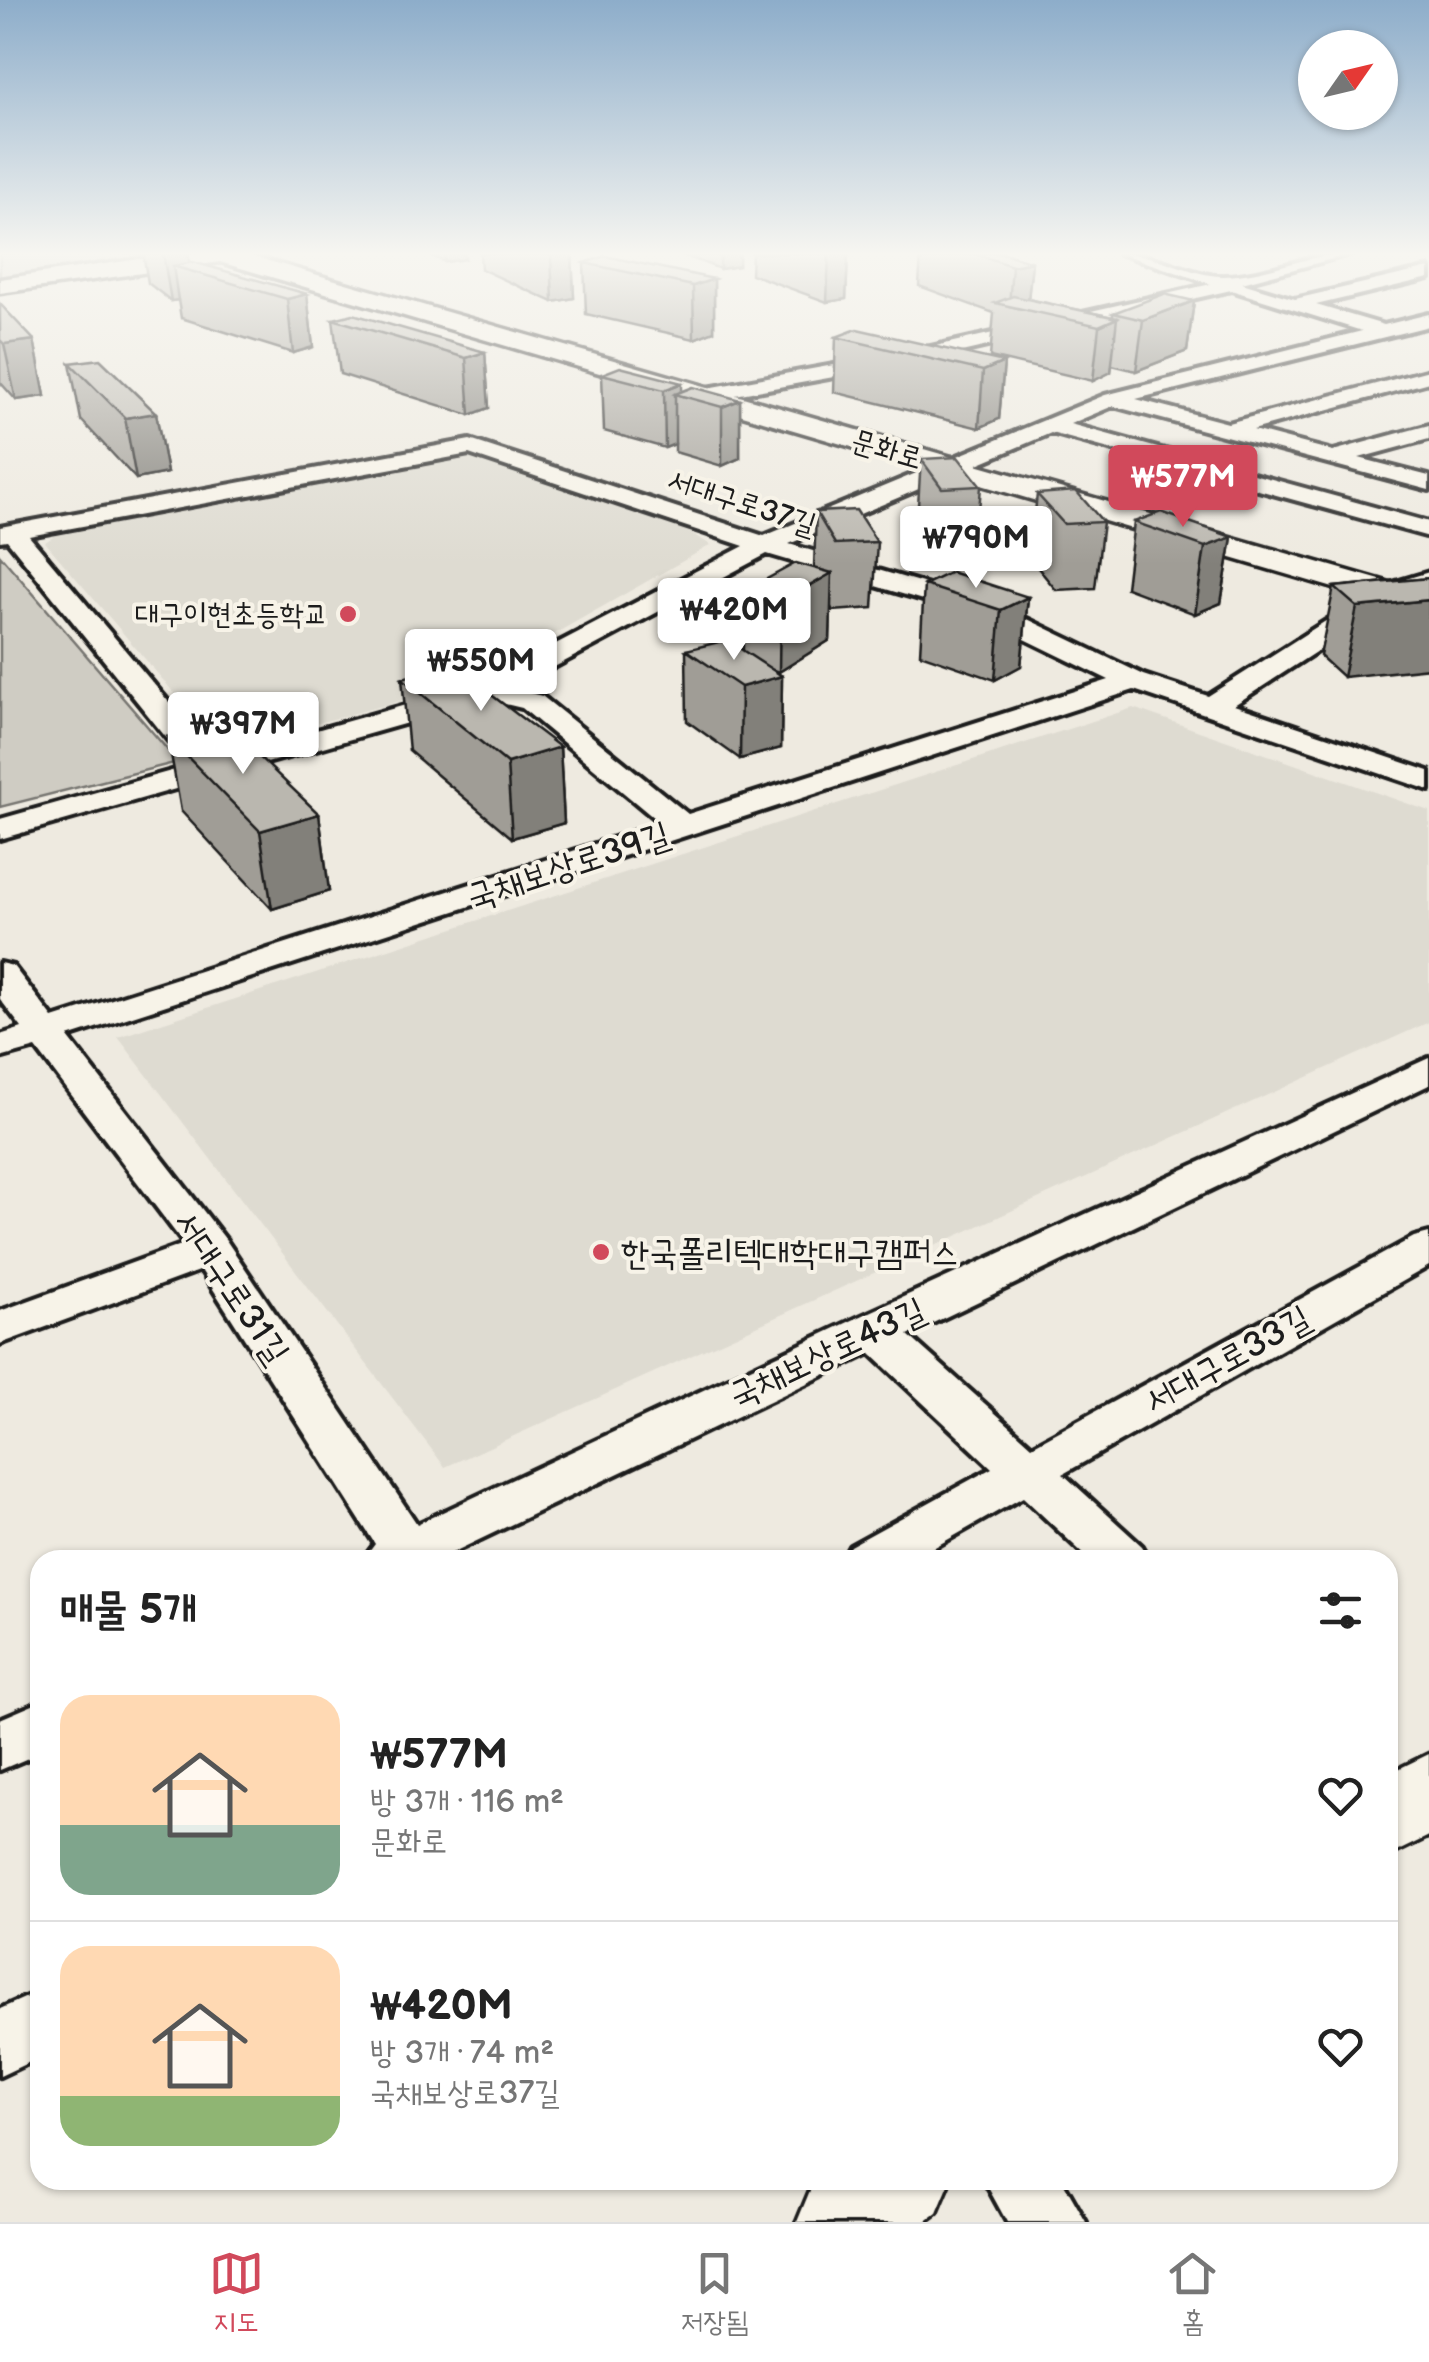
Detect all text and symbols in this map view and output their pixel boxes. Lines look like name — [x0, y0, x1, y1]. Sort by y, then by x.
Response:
north arrow — [1298, 30, 1398, 130]
map controls — [1298, 30, 1398, 130]
street label: 문화로 — [847, 423, 926, 477]
pin: ₩577M — [1113, 445, 1253, 530]
text: ₩577M — [1130, 458, 1236, 497]
street label: 서대구로37길 — [663, 462, 820, 544]
pin: ₩790M — [906, 506, 1046, 591]
text: ₩790M — [922, 519, 1030, 558]
pin: ₩420M — [664, 578, 804, 663]
text: ₩420M — [680, 591, 788, 630]
place label: 대구이현초등학교 — [135, 597, 328, 633]
marker: 대구이현초등학교 — [337, 603, 359, 625]
pin: ₩550M — [411, 629, 551, 714]
text: ₩550M — [427, 642, 535, 681]
pin: ₩397M — [173, 692, 313, 777]
text: ₩397M — [190, 705, 296, 744]
street label: 국채보상로39길 — [462, 813, 675, 919]
street label: 서대구로31길 — [164, 1203, 298, 1373]
place label: 한국폴리텍대학대구캠퍼스 — [621, 1232, 959, 1275]
marker: 한국폴리텍대학대구캠퍼스 — [590, 1241, 612, 1263]
street label: 국채보상로43길 — [723, 1289, 933, 1418]
street label: 서대구로33길 — [1137, 1297, 1319, 1424]
icon: filters — [1313, 1583, 1368, 1638]
text: 매물 5개 — [60, 1585, 197, 1636]
text: ₩577M — [370, 1730, 508, 1781]
icon: home — [140, 1735, 260, 1855]
icon: heart — [1313, 1768, 1368, 1823]
text: 방 3개 · 116 m² — [370, 1783, 564, 1822]
text: 문화로 — [370, 1823, 447, 1862]
text: ₩420M — [370, 1981, 513, 2032]
icon: home — [140, 1986, 260, 2106]
icon: heart — [1313, 2019, 1368, 2074]
text: 방 3개 · 74 m² — [370, 2034, 554, 2073]
text: 국채보상로37길 — [370, 2074, 560, 2113]
tab: 지도 — [209, 2246, 264, 2341]
tab: 저장됨 — [681, 2246, 748, 2341]
tab: 홈 — [1165, 2246, 1220, 2341]

